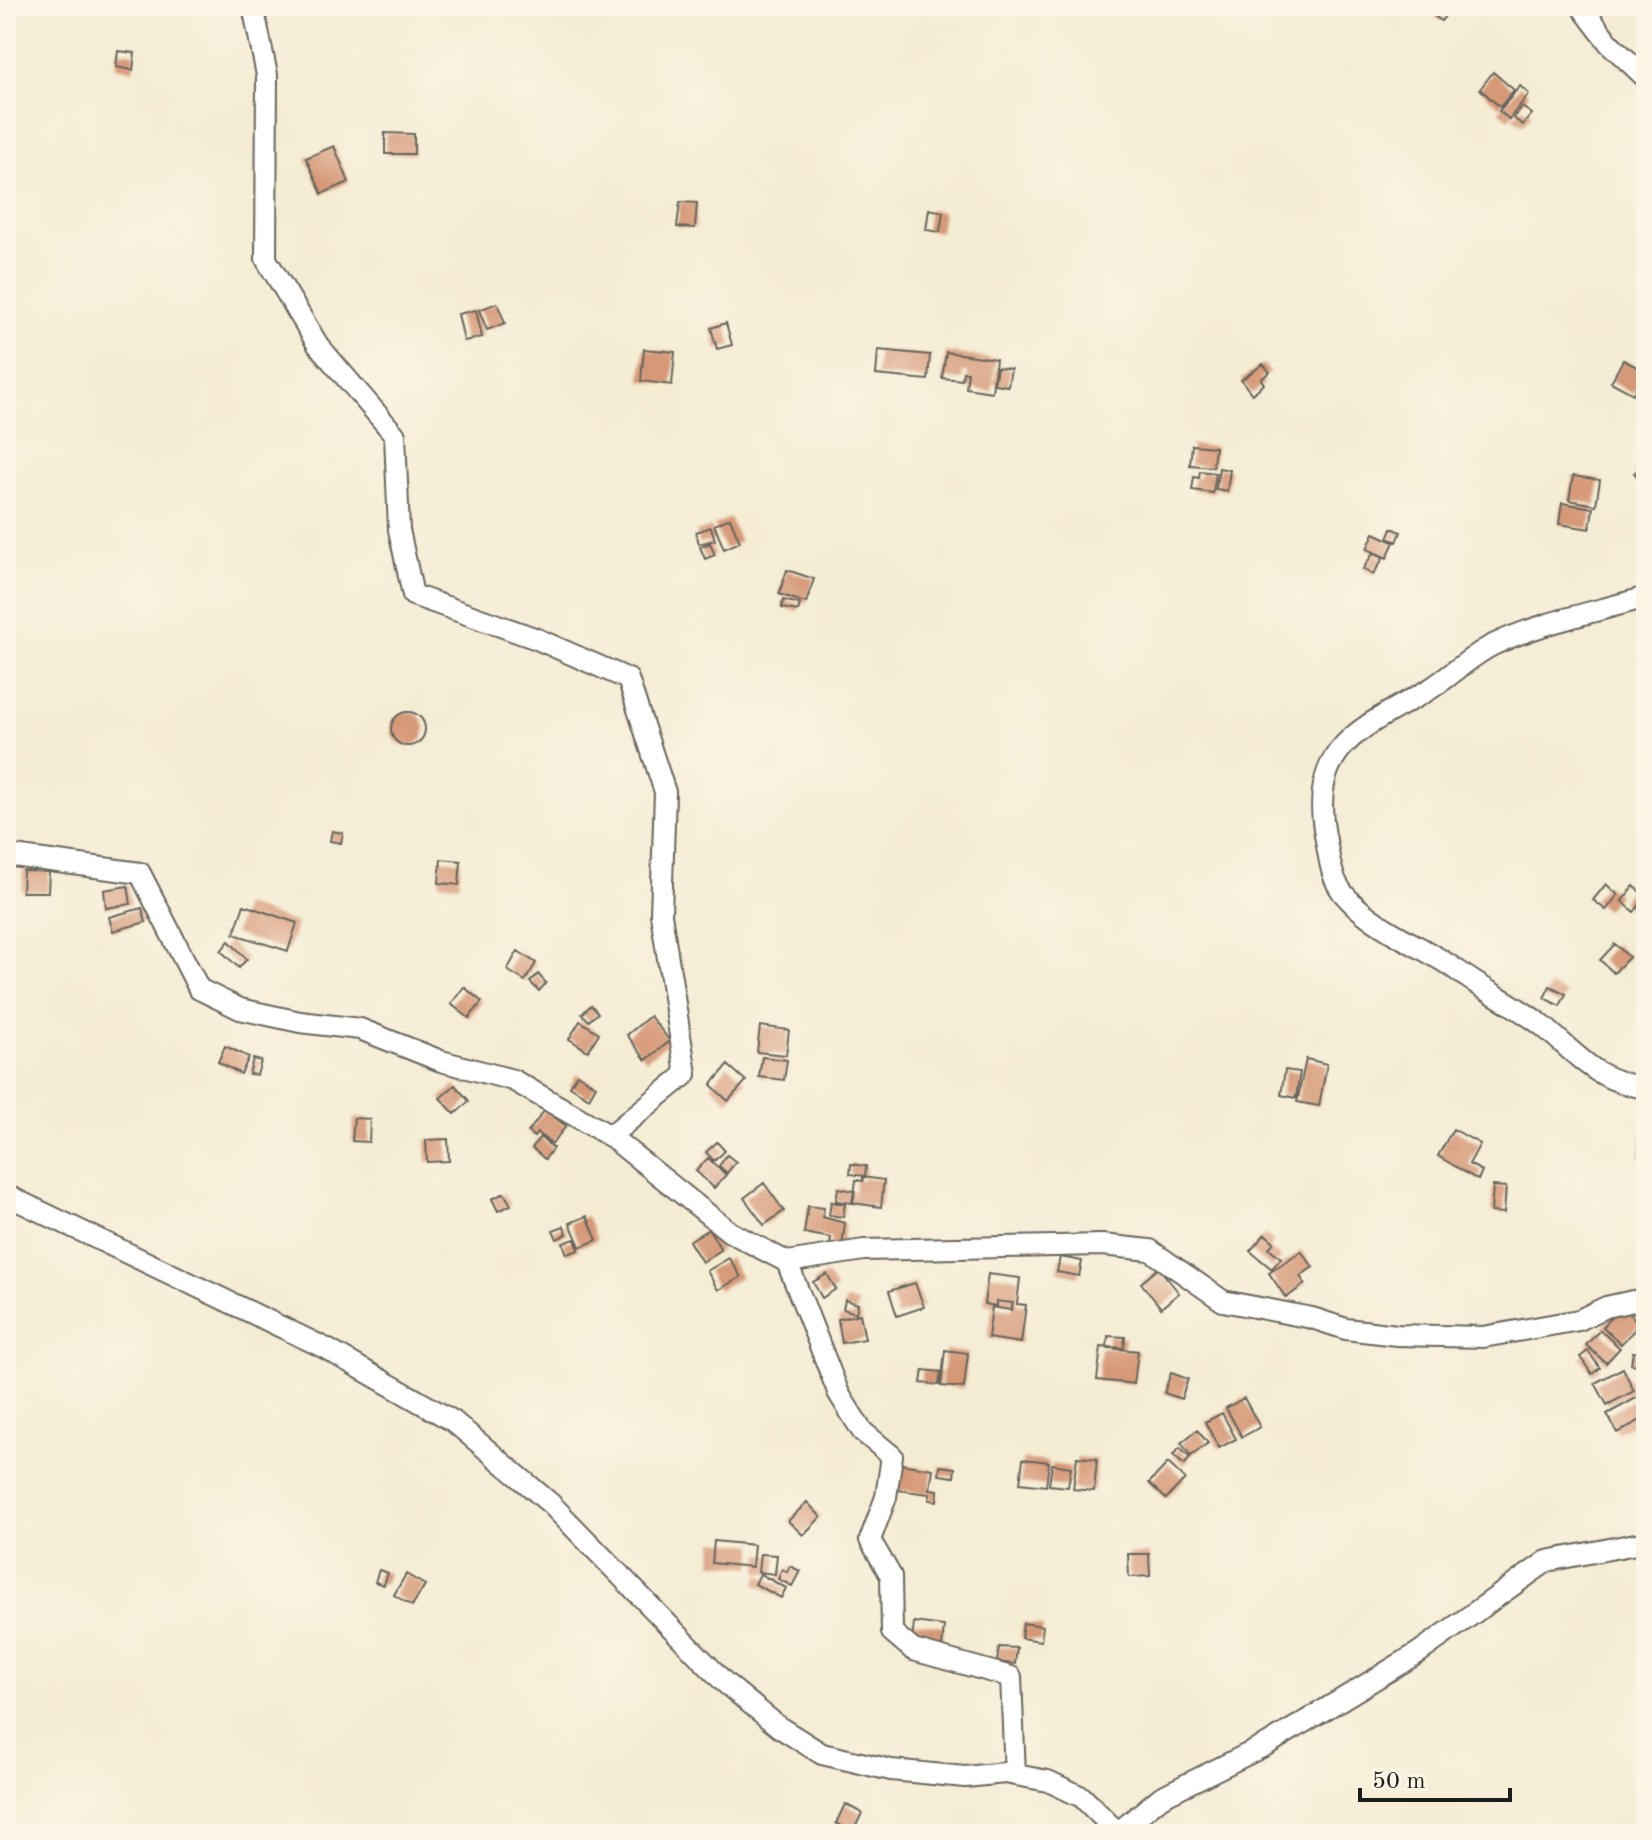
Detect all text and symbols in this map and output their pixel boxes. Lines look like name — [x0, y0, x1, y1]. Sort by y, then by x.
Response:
scale bar — [1360, 1752, 1510, 1802]
text: 50 m — [1372, 1770, 1426, 1794]

